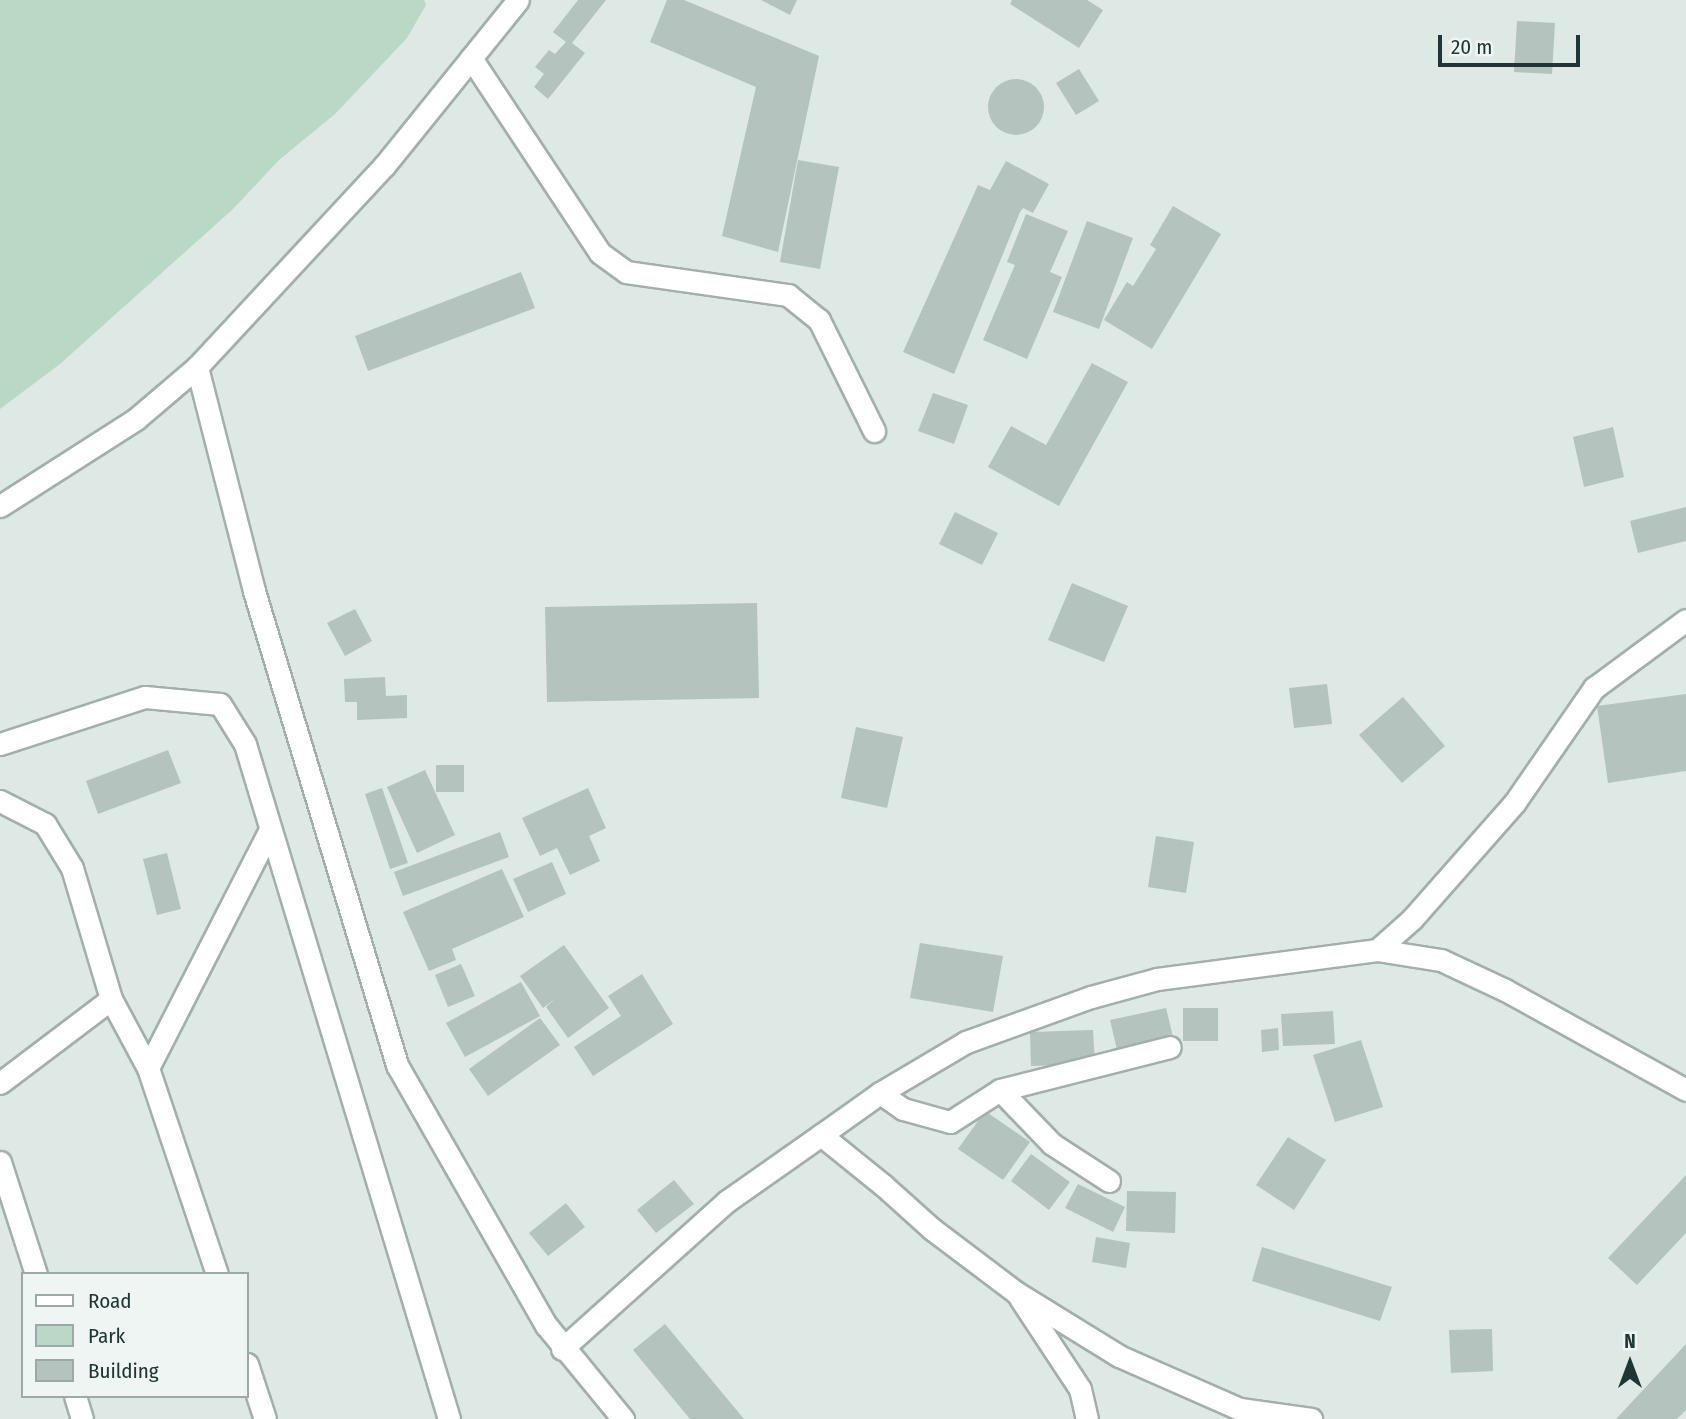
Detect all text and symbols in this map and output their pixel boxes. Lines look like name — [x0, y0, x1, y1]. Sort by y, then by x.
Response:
scale bar — [1441, 21, 1583, 65]
text: 20 m — [1451, 34, 1492, 60]
legend — [21, 1272, 248, 1398]
text: Road — [88, 1288, 132, 1314]
text: Park — [88, 1323, 125, 1349]
north arrow — [1595, 1328, 1665, 1398]
text: N — [1624, 1330, 1636, 1353]
text: Building — [88, 1358, 159, 1384]

